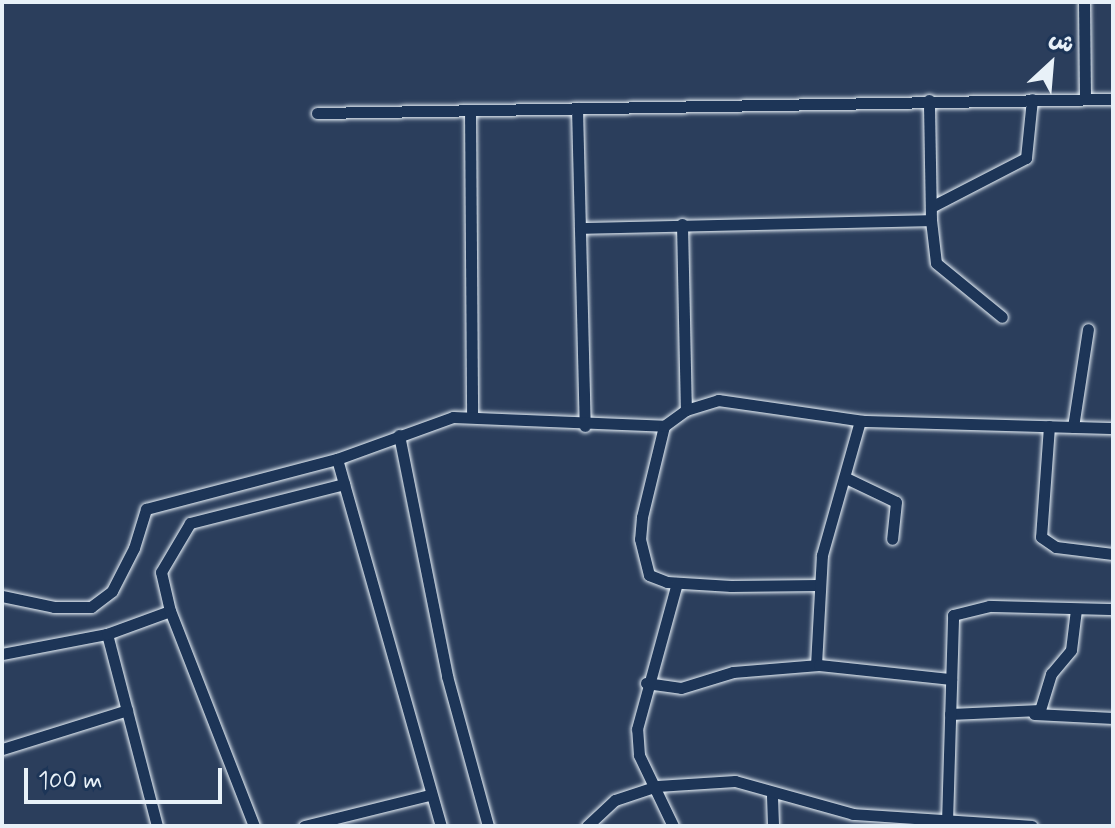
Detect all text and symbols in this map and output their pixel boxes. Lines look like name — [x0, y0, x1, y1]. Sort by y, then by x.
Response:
north arrow — [1011, 24, 1091, 104]
text: ش — [1044, 25, 1079, 60]
scale bar — [28, 752, 226, 802]
text: 100 m — [38, 766, 102, 797]

